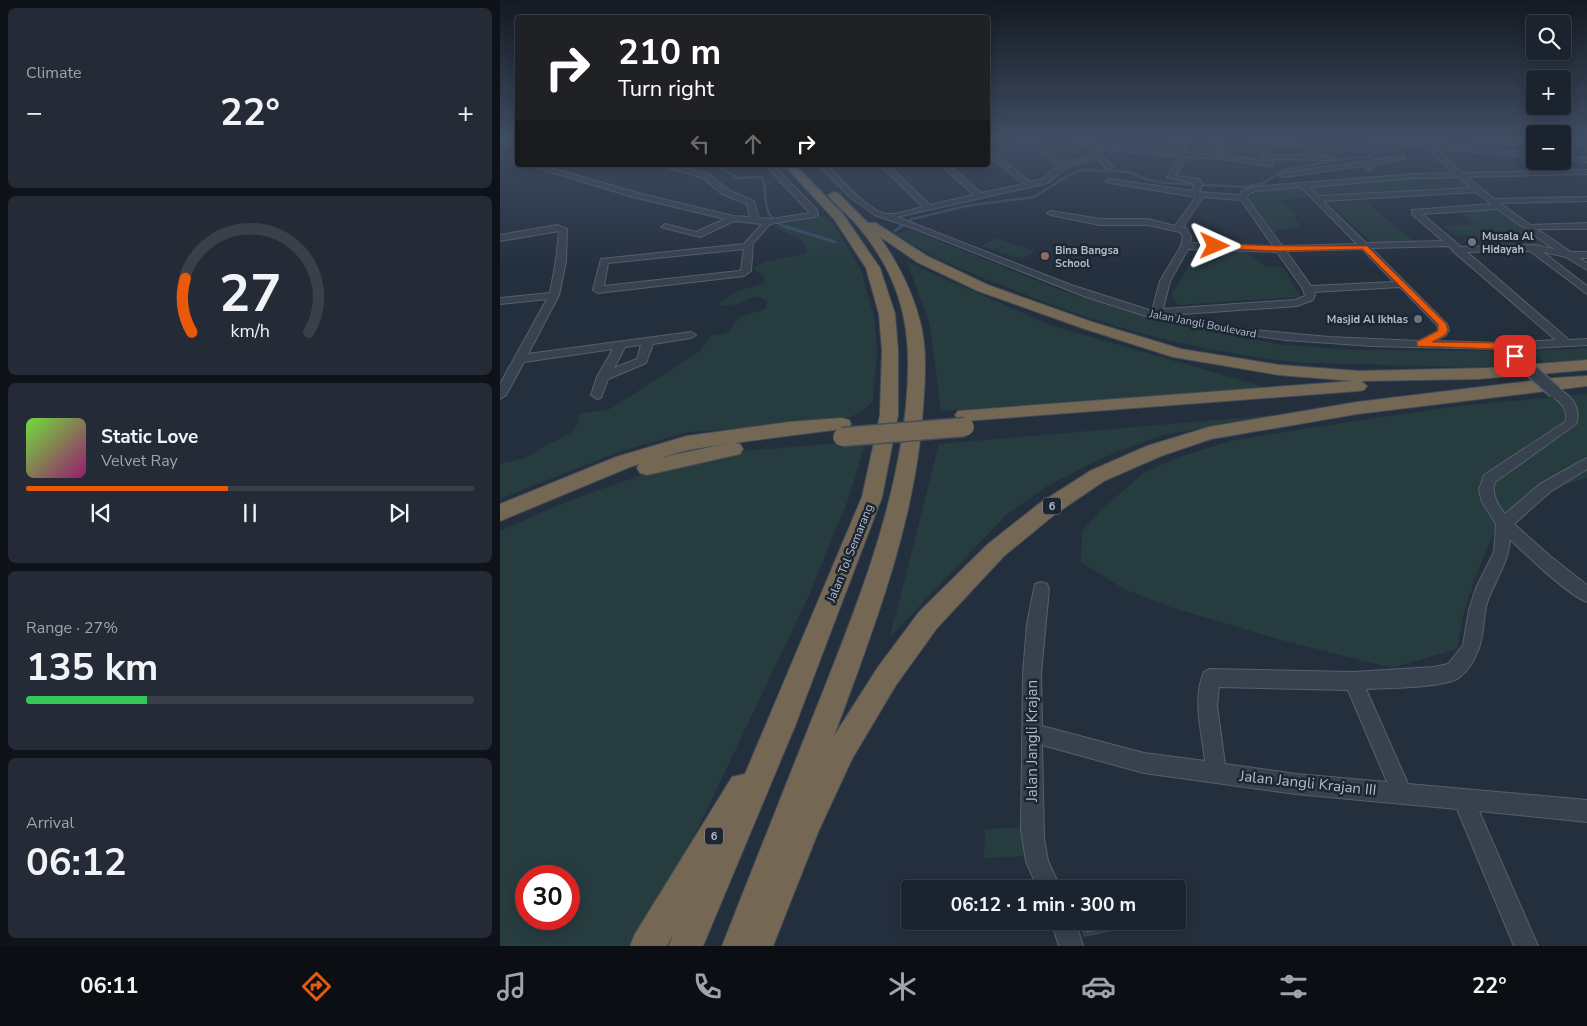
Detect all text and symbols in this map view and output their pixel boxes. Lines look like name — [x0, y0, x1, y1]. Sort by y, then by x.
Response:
map controls — [1526, 15, 1571, 170]
button: search — [1526, 15, 1571, 60]
text: 210 m — [618, 29, 721, 76]
icon: right — [535, 35, 600, 100]
text: Climate — [26, 62, 81, 84]
button: + — [1526, 70, 1571, 115]
text: Turn right — [618, 74, 714, 104]
text: 22° — [220, 87, 280, 138]
text: − — [26, 94, 43, 132]
text: + — [457, 94, 474, 132]
button: − — [1526, 125, 1571, 170]
icon: left — [686, 130, 714, 158]
icon: ahead — [739, 130, 767, 158]
icon: right — [792, 130, 820, 158]
position arrow — [1188, 219, 1240, 271]
place label: Musala Al Hidayah — [1482, 229, 1534, 257]
marker: Musala Al Hidayah — [1466, 236, 1478, 248]
place label: Bina Bangsa School — [1055, 243, 1119, 271]
marker: Bina Bangsa School — [1039, 250, 1051, 262]
text: 27 — [219, 258, 281, 329]
street label: Jalan Jangli Boulevard — [1147, 306, 1258, 342]
place label: Masjid Al Ikhlas — [1327, 312, 1408, 327]
marker: Masjid Al Ikhlas — [1412, 313, 1424, 325]
text: km/h — [230, 319, 270, 343]
pin — [1494, 335, 1536, 377]
icon: arrive — [1501, 342, 1529, 370]
text: Static Love — [101, 424, 198, 450]
text: Velvet Ray — [101, 450, 178, 472]
road number: 6 — [1043, 498, 1061, 514]
icon: previous — [87, 499, 115, 527]
icon: pause — [236, 499, 264, 527]
icon: next — [385, 499, 413, 527]
street label: Jalan Tol Semarang — [823, 502, 877, 605]
text: Range · 27% — [26, 617, 118, 639]
text: 135 km — [26, 642, 158, 693]
street label: Jalan Jangli Krajan — [1022, 680, 1042, 803]
street label: Jalan Jangli Krajan III — [1238, 766, 1377, 800]
text: Arrival — [26, 812, 74, 834]
road number: 6 — [705, 828, 723, 844]
text: 06:12 — [26, 837, 127, 888]
speed limit sign: 30 — [515, 865, 580, 930]
text: 06:12 · 1 min · 300 m — [951, 892, 1136, 918]
icon: directions — [299, 969, 334, 1004]
icon: music — [494, 969, 529, 1004]
icon: phone — [690, 969, 725, 1004]
icon: climate — [885, 969, 920, 1004]
icon: car — [1081, 969, 1116, 1004]
icon: filters — [1276, 969, 1311, 1004]
text: 06:11 — [80, 971, 139, 1001]
text: 22° — [1472, 971, 1507, 1001]

